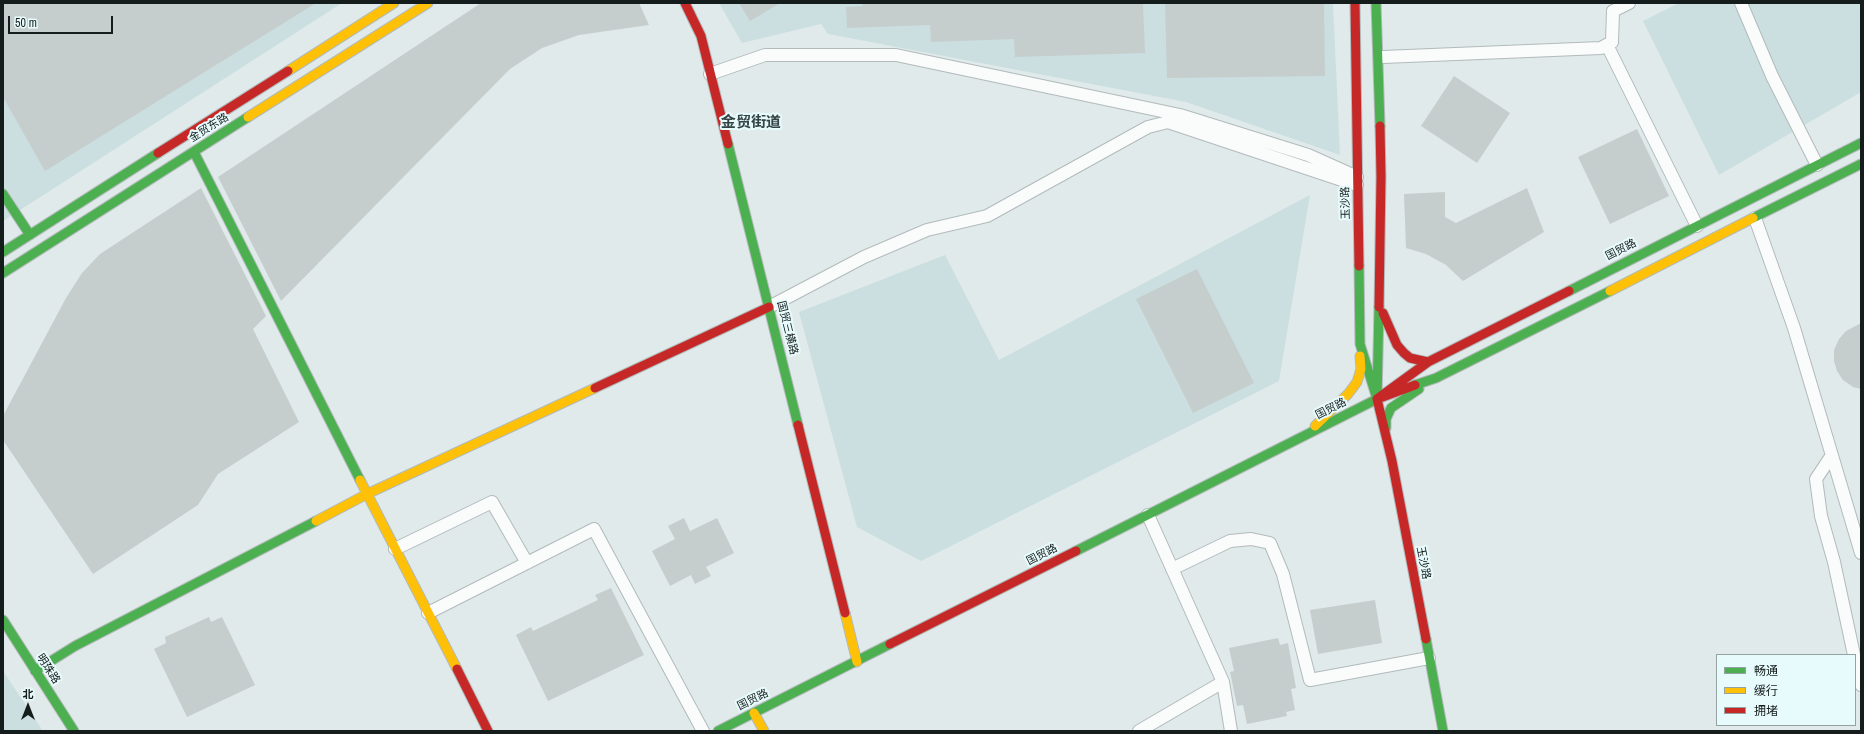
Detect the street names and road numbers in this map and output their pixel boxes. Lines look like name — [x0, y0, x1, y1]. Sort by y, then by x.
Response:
street label: 金贸东路 — [187, 111, 231, 145]
street label: 玉沙路 — [1339, 186, 1353, 220]
street label: 国贸路 — [1603, 237, 1639, 263]
street label: 国贸三横路 — [774, 300, 800, 356]
street label: 国贸路 — [1313, 396, 1349, 422]
street label: 国贸路 — [1024, 542, 1060, 568]
street label: 玉沙路 — [1413, 546, 1433, 580]
street label: 明珠路 — [33, 652, 63, 686]
street label: 国贸路 — [735, 687, 771, 713]

